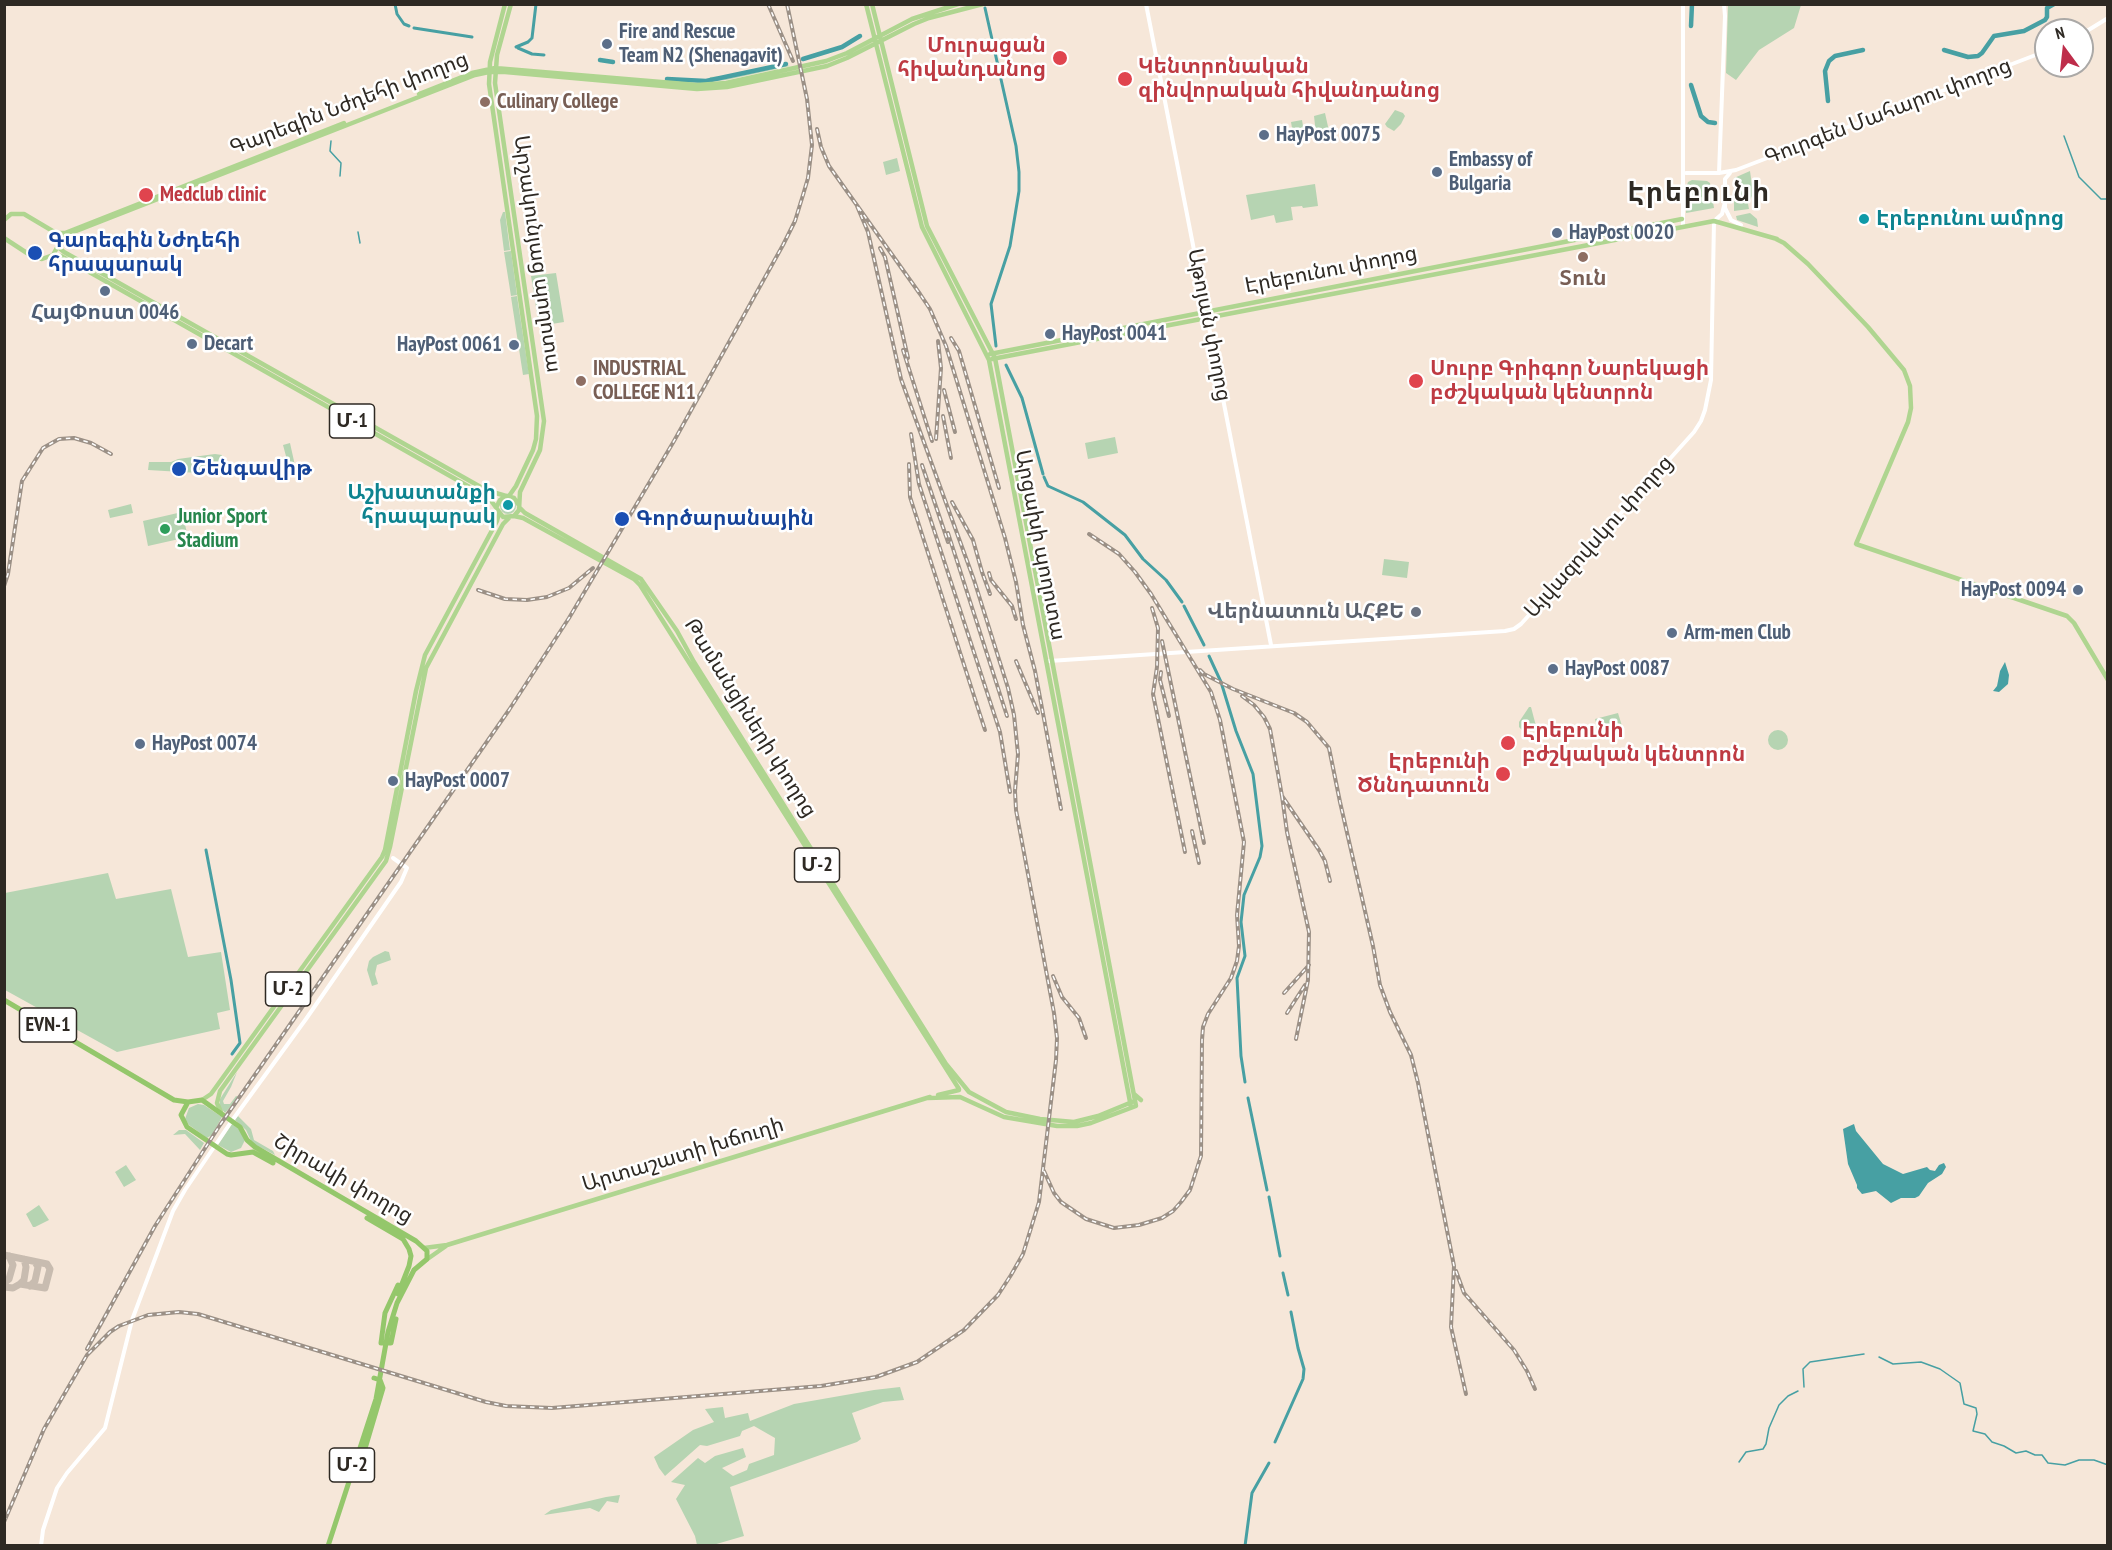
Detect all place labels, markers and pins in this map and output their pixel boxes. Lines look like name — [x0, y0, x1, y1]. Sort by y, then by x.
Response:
place label: Fire and Rescue Team N2 (Shenagavit) — [619, 19, 783, 69]
place label: Մուրացան հիվանդանոց — [897, 33, 1046, 83]
marker: Fire and Rescue Team N2 (Shenagavit) — [600, 37, 614, 51]
marker: Մուրացան հիվանդանոց — [1051, 49, 1069, 67]
place label: Կենտրոնական զինվորական հիվանդանոց — [1138, 54, 1440, 104]
marker: Կենտրոնական զինվորական հիվանդանոց — [1116, 70, 1134, 88]
place label: Culinary College — [497, 89, 618, 115]
marker: Culinary College — [478, 95, 492, 109]
place label: HayPost 0075 — [1276, 122, 1381, 148]
marker: HayPost 0075 — [1257, 128, 1271, 142]
place label: Embassy of Bulgaria — [1449, 147, 1532, 197]
marker: Embassy of Bulgaria — [1430, 165, 1444, 179]
place label: Medclub clinic — [160, 182, 266, 208]
marker: Medclub clinic — [137, 186, 155, 204]
place label: Էրեբունու ամրոց — [1876, 206, 2064, 232]
marker: Էրեբունու ամրոց — [1857, 212, 1871, 226]
place label: HayPost 0020 — [1569, 220, 1674, 246]
marker: HayPost 0020 — [1550, 226, 1564, 240]
place label: Գարեգին Նժդեհի հրապարակ — [48, 228, 240, 278]
marker: Գարեգին Նժդեհի հրապարակ — [26, 244, 44, 262]
marker: Տուն — [1576, 250, 1590, 264]
place label: Տուն — [1559, 266, 1607, 292]
marker: ՀայՓոստ 0046 — [98, 284, 112, 298]
place label: ՀայՓոստ 0046 — [31, 300, 179, 326]
place label: HayPost 0041 — [1062, 321, 1167, 347]
marker: HayPost 0041 — [1043, 327, 1057, 341]
place label: Decart — [204, 331, 253, 357]
place label: HayPost 0061 — [397, 332, 502, 358]
marker: Decart — [185, 337, 199, 351]
marker: HayPost 0061 — [507, 338, 521, 352]
place label: INDUSTRIAL COLLEGE N11 — [593, 356, 696, 406]
place label: Սուրբ Գրիգոր Նարեկացի բժշկական կենտրոն — [1430, 356, 1709, 406]
marker: Սուրբ Գրիգոր Նարեկացի բժշկական կենտրոն — [1407, 372, 1425, 390]
marker: INDUSTRIAL COLLEGE N11 — [574, 374, 588, 388]
place label: Շենգավիթ — [192, 456, 312, 482]
marker: Շենգավիթ — [170, 460, 188, 478]
place label: Աշխատանքի հրապարակ — [347, 480, 496, 530]
marker: Աշխատանքի հրապարակ — [501, 498, 515, 512]
place label: Junior Sport Stadium — [177, 504, 267, 554]
place label: Գործարանային — [636, 506, 814, 532]
marker: Գործարանային — [613, 510, 631, 528]
marker: Junior Sport Stadium — [158, 522, 172, 536]
place label: HayPost 0094 — [1961, 577, 2066, 603]
marker: HayPost 0094 — [2071, 583, 2085, 597]
place label: Վերնատուն ԱՀՔԵ — [1207, 599, 1404, 625]
marker: Վերնատուն ԱՀՔԵ — [1409, 605, 1423, 619]
place label: Arm-men Club — [1684, 620, 1791, 646]
marker: Arm-men Club — [1665, 626, 1679, 640]
place label: HayPost 0087 — [1565, 656, 1670, 682]
marker: HayPost 0087 — [1546, 662, 1560, 676]
place label: Էրեբունի բժշկական կենտրոն — [1522, 718, 1745, 768]
place label: HayPost 0074 — [152, 731, 257, 757]
marker: Էրեբունի բժշկական կենտրոն — [1499, 734, 1517, 752]
marker: HayPost 0074 — [133, 737, 147, 751]
place label: Էրեբունի Ծննդատուն — [1357, 749, 1490, 799]
marker: Էրեբունի Ծննդատուն — [1494, 765, 1512, 783]
place label: HayPost 0007 — [405, 768, 510, 794]
marker: HayPost 0007 — [386, 774, 400, 788]

